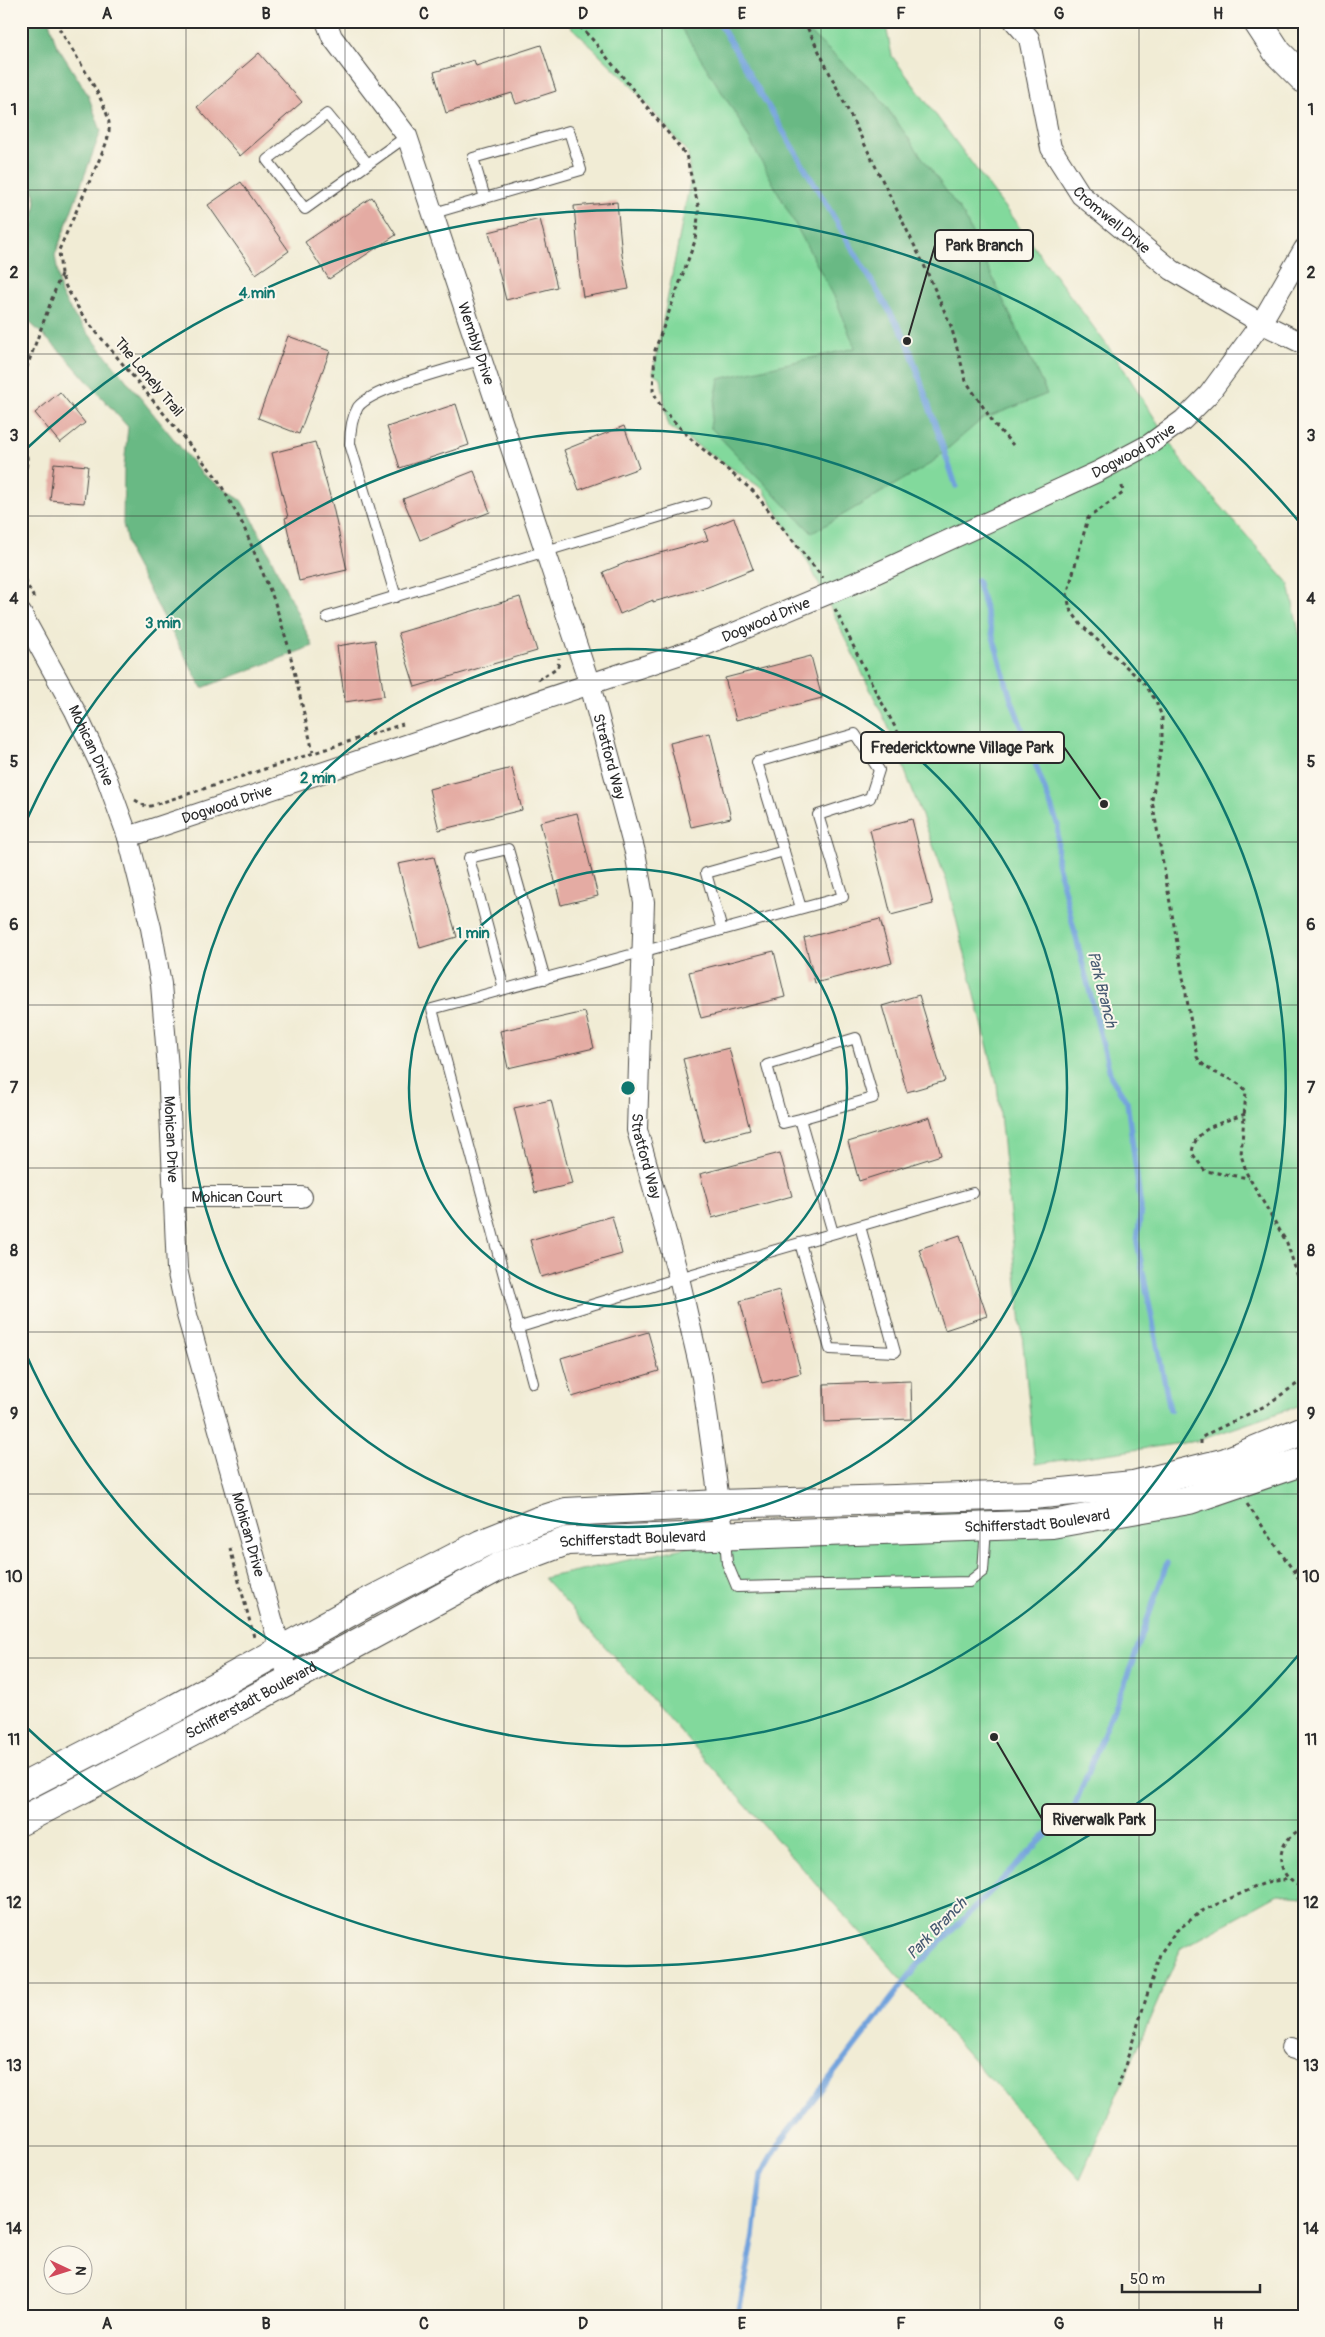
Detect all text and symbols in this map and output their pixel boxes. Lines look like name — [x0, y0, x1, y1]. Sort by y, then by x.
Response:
text: A — [102, 4, 113, 24]
text: B — [261, 4, 271, 24]
text: C — [419, 4, 429, 24]
text: D — [578, 4, 588, 24]
text: E — [738, 4, 747, 24]
text: F — [896, 4, 906, 24]
text: G — [1054, 4, 1065, 24]
text: H — [1213, 4, 1223, 24]
text: 1 — [11, 100, 17, 120]
text: 1 — [1308, 100, 1314, 120]
street label: Cromwell Drive — [1068, 183, 1154, 258]
callout: Park Branch — [935, 230, 1033, 261]
text: Park Branch — [945, 236, 1023, 256]
text: 2 — [10, 263, 19, 283]
text: 2 — [1307, 263, 1316, 283]
text: 4 min — [239, 284, 276, 303]
street label: Wembly Drive — [453, 300, 498, 388]
street label: The Lonely Trail — [110, 334, 187, 421]
street label: Dogwood Drive — [1089, 419, 1180, 483]
text: 3 — [10, 426, 19, 446]
text: 3 — [1307, 426, 1316, 446]
text: 4 — [9, 589, 19, 609]
text: 4 — [1306, 589, 1316, 609]
street label: Dogwood Drive — [719, 593, 814, 647]
text: 3 min — [145, 614, 181, 633]
street label: Mohican Drive — [64, 702, 118, 789]
street label: Stratford Way — [588, 712, 630, 802]
callout: Fredericktowne Village Park — [861, 732, 1064, 763]
text: Fredericktowne Village Park — [870, 738, 1054, 758]
text: 5 — [10, 752, 19, 772]
text: 5 — [1307, 752, 1316, 772]
text: 2 min — [300, 769, 336, 788]
street label: Dogwood Drive — [179, 781, 275, 829]
text: 6 — [9, 915, 19, 935]
text: 6 — [1306, 915, 1316, 935]
text: 1 min — [456, 924, 490, 943]
water label: Park Branch — [1083, 949, 1122, 1031]
text: 7 — [10, 1078, 19, 1098]
text: 7 — [1307, 1078, 1316, 1098]
centre of rings — [619, 1079, 637, 1097]
street label: Mohican Drive — [159, 1095, 182, 1184]
street label: Stratford Way — [627, 1113, 665, 1202]
street label: Mohican Court — [192, 1188, 283, 1207]
text: 8 — [10, 1241, 18, 1261]
text: 8 — [1307, 1241, 1315, 1261]
text: 9 — [10, 1404, 18, 1424]
text: 9 — [1307, 1404, 1315, 1424]
street label: Mohican Drive — [227, 1490, 269, 1580]
street label: Schifferstadt Boulevard — [964, 1505, 1112, 1537]
street label: Schifferstadt Boulevard — [557, 1527, 706, 1553]
text: 10 — [5, 1567, 23, 1587]
text: 10 — [1302, 1567, 1320, 1587]
street label: Schifferstadt Boulevard — [183, 1658, 320, 1744]
text: 11 — [8, 1730, 20, 1750]
text: 11 — [1305, 1730, 1317, 1750]
callout: Riverwalk Park — [1042, 1804, 1155, 1835]
text: Riverwalk Park — [1052, 1810, 1146, 1830]
text: 12 — [6, 1893, 22, 1913]
water label: Park Branch — [902, 1893, 972, 1964]
text: 12 — [1303, 1893, 1319, 1913]
text: 13 — [6, 2056, 22, 2076]
text: 13 — [1303, 2056, 1319, 2076]
text: 14 — [6, 2219, 22, 2239]
text: 14 — [1303, 2219, 1319, 2239]
north arrow — [42, 2244, 92, 2294]
scale bar — [1122, 2262, 1260, 2294]
text: N — [72, 2266, 89, 2276]
text: 50 m — [1130, 2270, 1165, 2289]
text: A — [102, 2314, 113, 2334]
text: B — [261, 2314, 271, 2334]
text: C — [419, 2314, 429, 2334]
text: D — [578, 2314, 588, 2334]
text: E — [738, 2314, 747, 2334]
text: F — [896, 2314, 906, 2334]
text: G — [1054, 2314, 1065, 2334]
text: H — [1213, 2314, 1223, 2334]

